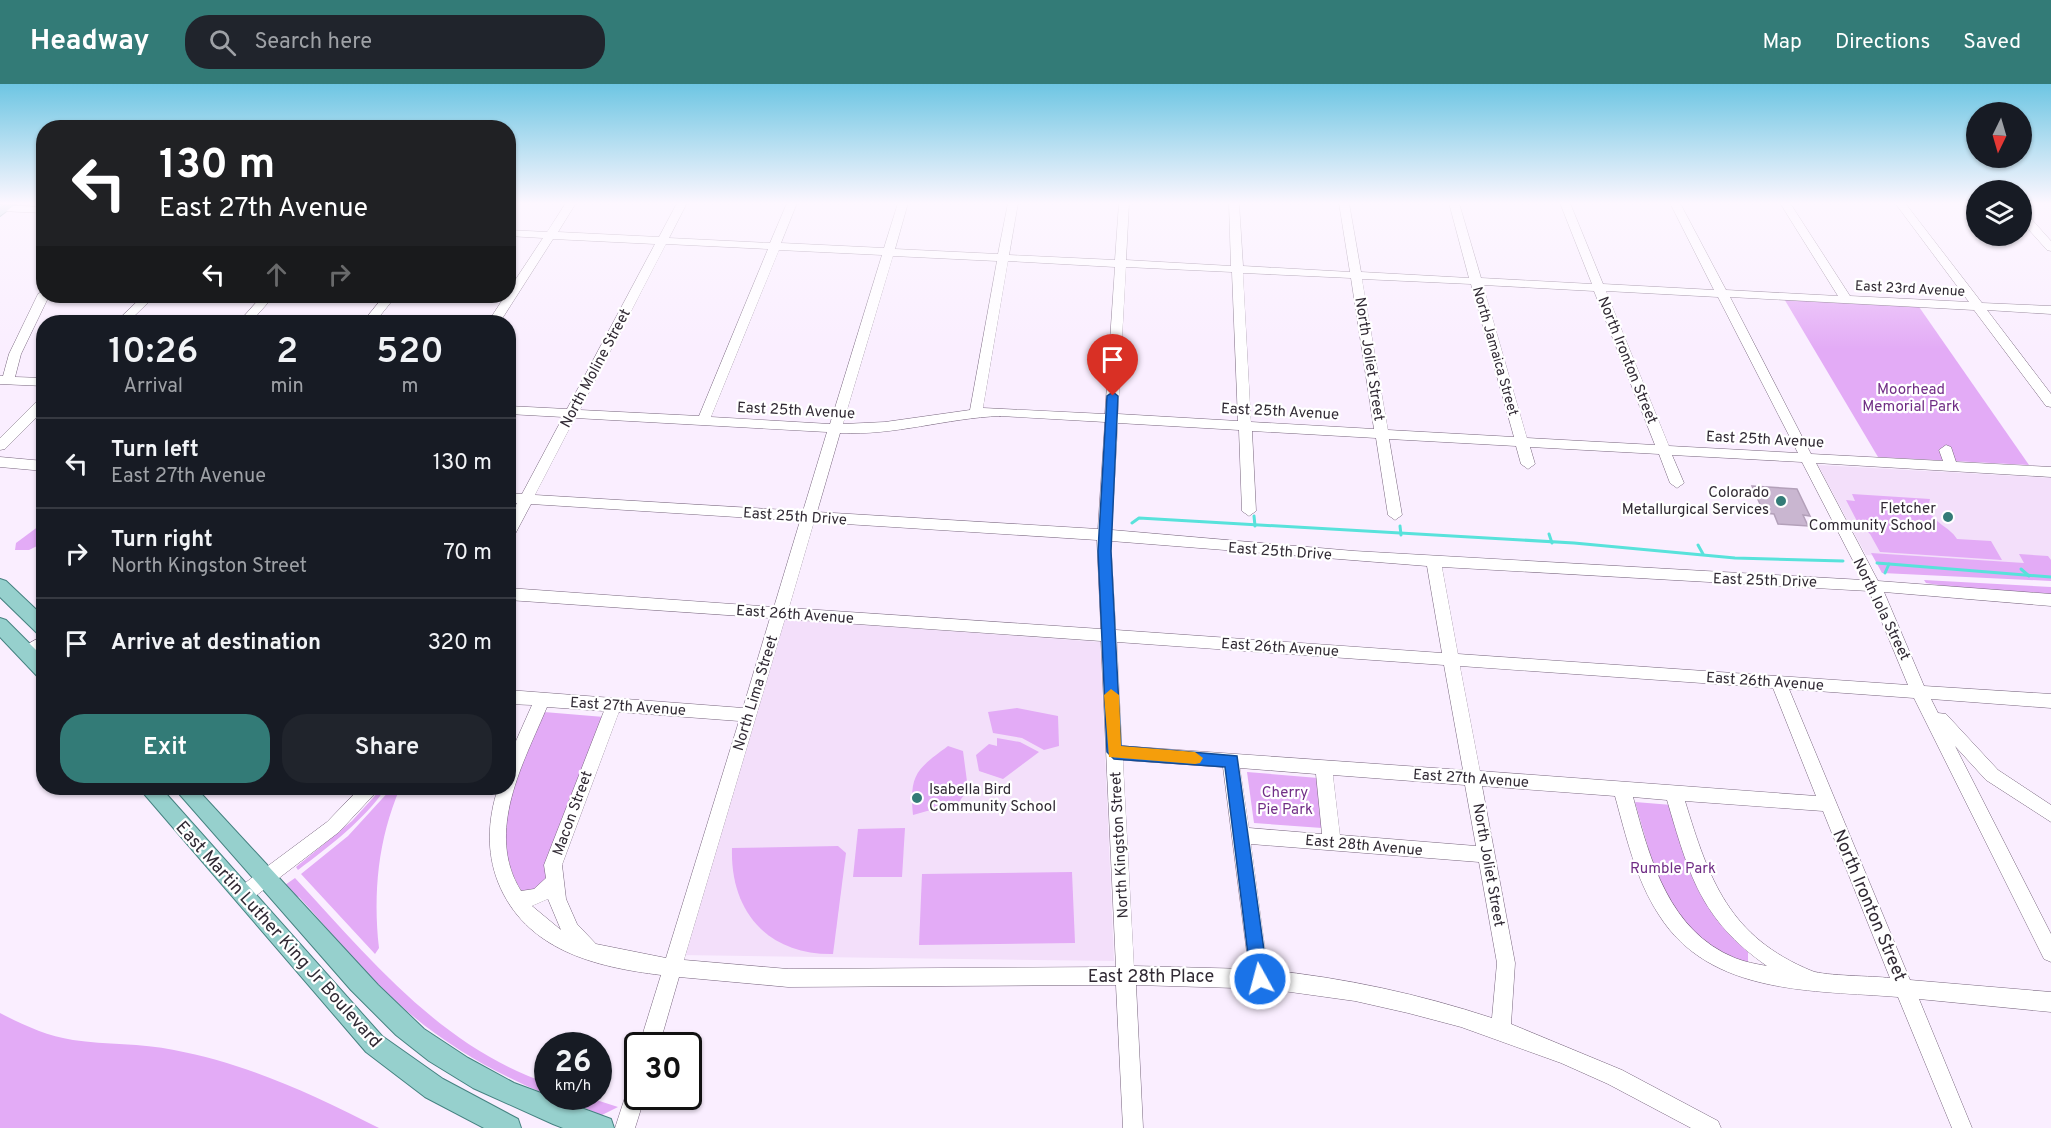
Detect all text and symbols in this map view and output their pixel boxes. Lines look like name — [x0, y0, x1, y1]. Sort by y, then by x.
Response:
search box — [185, 15, 605, 69]
text: Headway — [30, 24, 149, 60]
icon: search — [206, 26, 239, 59]
text: Search here — [254, 29, 372, 56]
text: Map — [1762, 29, 1802, 56]
text: Directions — [1835, 29, 1930, 56]
text: Saved — [1963, 29, 2021, 56]
north arrow — [1966, 102, 2032, 168]
map controls — [1966, 102, 2032, 246]
text: 130 m — [159, 140, 275, 193]
icon: left — [60, 144, 138, 222]
button: layers — [1966, 180, 2032, 246]
text: East 27th Avenue — [159, 192, 368, 226]
icon: left — [197, 258, 230, 291]
icon: ahead — [260, 258, 293, 291]
icon: right — [323, 258, 356, 291]
street label: East 23rd Avenue — [1854, 278, 1965, 301]
street label: North Jamaica Street — [1468, 285, 1521, 418]
street label: North Ironton Street — [1592, 294, 1661, 427]
street label: North Joliet Street — [1349, 296, 1388, 422]
street label: North Moline Street — [557, 306, 636, 431]
text: 10:26 — [108, 330, 198, 376]
text: 2 — [276, 330, 298, 376]
text: 520 — [376, 330, 444, 376]
pin — [1087, 334, 1138, 396]
icon: arrive — [1096, 343, 1129, 376]
text: Arrival — [123, 374, 183, 400]
text: min — [271, 374, 304, 400]
text: m — [401, 374, 418, 400]
park label: Moorhead Memorial Park — [1862, 381, 1960, 417]
street label: East 25th Avenue — [736, 399, 855, 424]
street label: East 25th Avenue — [1220, 400, 1339, 425]
street label: East 25th Avenue — [1705, 428, 1824, 453]
text: Turn left — [111, 437, 199, 464]
icon: left — [60, 447, 93, 480]
text: 130 m — [433, 450, 492, 477]
text: East 27th Avenue — [111, 464, 266, 490]
place label: Colorado Metallurgical Services — [1622, 484, 1769, 520]
marker: Colorado Metallurgical Services — [1774, 494, 1788, 508]
place label: Fletcher Community School — [1809, 500, 1936, 536]
street label: East 25th Drive — [742, 504, 848, 531]
marker: Fletcher Community School — [1941, 510, 1955, 524]
text: Turn right — [111, 527, 213, 554]
icon: right — [60, 537, 93, 570]
street label: East 25th Drive — [1227, 539, 1333, 566]
text: 70 m — [443, 540, 492, 567]
text: North Kingston Street — [111, 554, 307, 580]
street label: North Iola Street — [1848, 555, 1914, 664]
street label: East 25th Drive — [1713, 570, 1817, 593]
street label: East 26th Avenue — [735, 602, 854, 629]
icon: arrive — [60, 627, 93, 660]
text: Arrive at destination — [111, 630, 321, 657]
text: 320 m — [428, 630, 492, 657]
street label: North Lima Street — [730, 633, 783, 754]
street label: East 26th Avenue — [1220, 635, 1339, 662]
street label: East 26th Avenue — [1705, 669, 1824, 696]
street label: East 27th Avenue — [569, 694, 687, 721]
button: Exit — [60, 714, 270, 783]
button: Share — [282, 714, 492, 783]
street label: East 27th Avenue — [1412, 766, 1530, 793]
street label: Macon Street — [549, 768, 598, 859]
street label: North Kingston Street — [1107, 771, 1134, 919]
place label: Isabella Bird Community School — [929, 781, 1056, 817]
park label: Cherry Pie Park — [1257, 784, 1313, 820]
marker: Isabella Bird Community School — [910, 791, 924, 805]
street label: North Joliet Street — [1467, 802, 1508, 928]
street label: East Martin Luther King Jr Boulevard — [170, 817, 386, 1053]
street label: North Ironton Street — [1826, 826, 1911, 985]
street label: East 28th Avenue — [1304, 832, 1423, 861]
park label: Rumble Park — [1630, 860, 1716, 879]
position arrow — [1228, 947, 1292, 1011]
street label: East 28th Place — [1088, 966, 1214, 989]
speed limit sign: 30 — [624, 1032, 702, 1110]
text: 26 — [555, 1045, 591, 1082]
text: km/h — [555, 1077, 591, 1096]

